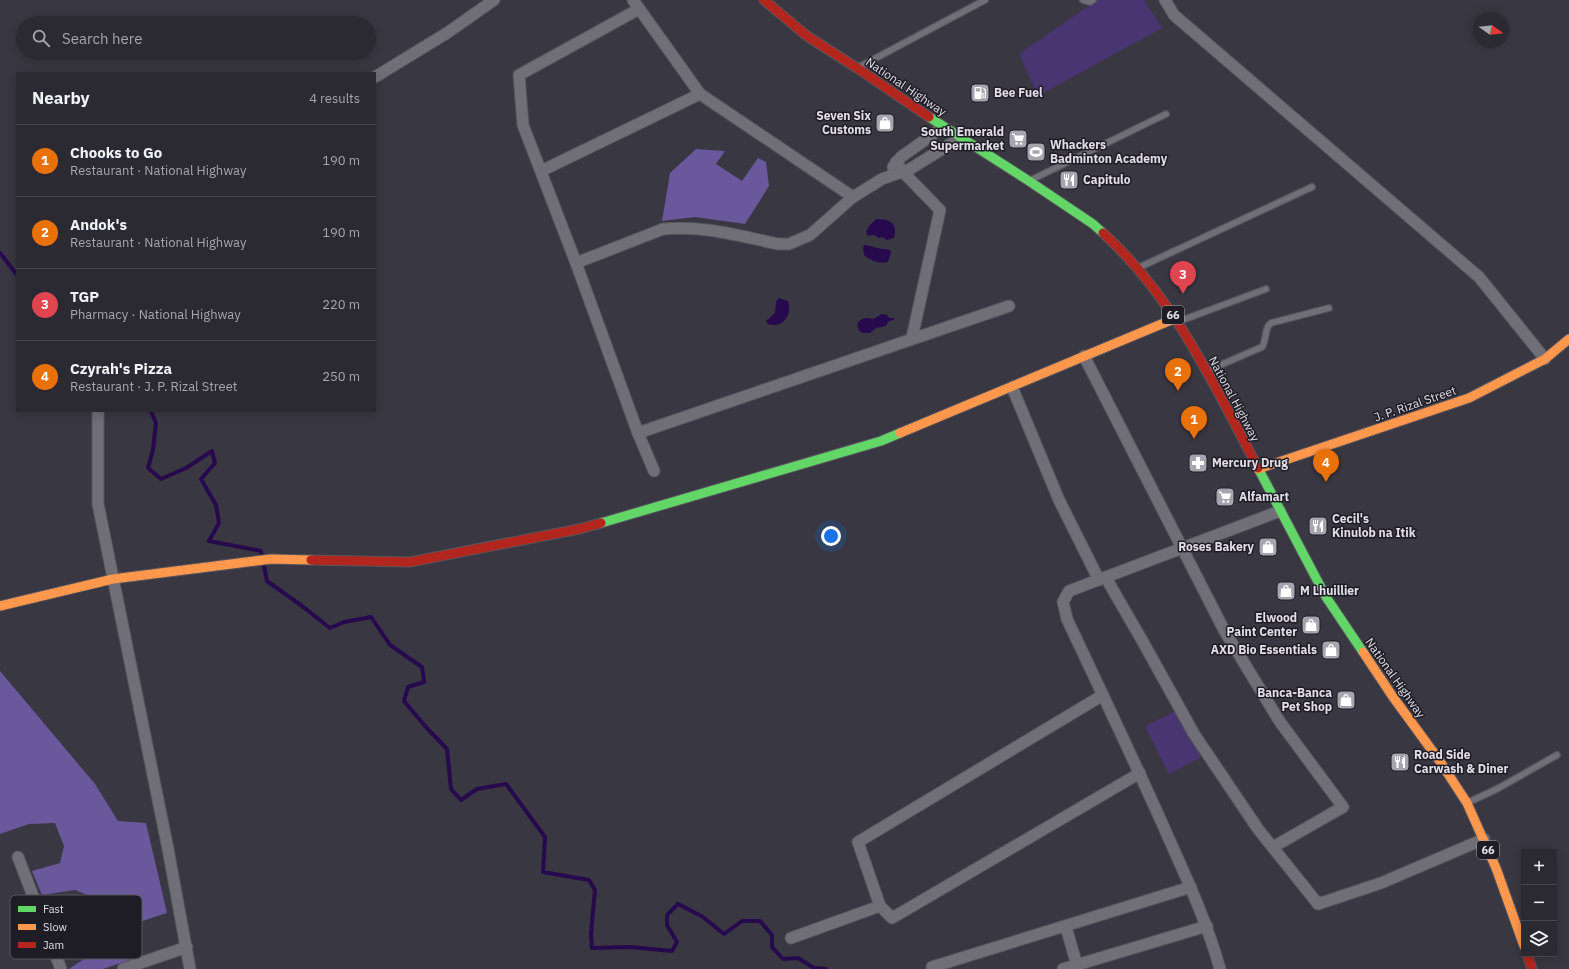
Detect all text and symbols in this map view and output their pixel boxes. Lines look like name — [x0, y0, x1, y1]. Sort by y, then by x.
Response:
north arrow — [1473, 12, 1509, 48]
search box — [16, 16, 376, 60]
icon: search — [30, 27, 52, 49]
text: Search here — [62, 29, 142, 48]
street label: National Highway — [863, 54, 950, 119]
fuel station icon: Bee Fuel — [969, 82, 991, 104]
place label: Bee Fuel — [994, 85, 1043, 100]
text: Nearby — [32, 87, 90, 109]
text: 4 results — [309, 90, 360, 107]
place label: Seven Six Customs — [816, 108, 871, 137]
shop icon: Seven Six Customs — [874, 112, 896, 134]
place label: South Emerald Supermarket — [921, 124, 1004, 153]
supermarket icon: South Emerald Supermarket — [1007, 128, 1029, 150]
place label: Whackers Badminton Academy — [1050, 137, 1168, 166]
sports icon: Whackers Badminton Academy — [1025, 141, 1047, 163]
text: Chooks to Go — [70, 143, 162, 162]
text: 1 — [41, 152, 49, 169]
text: 190 m — [322, 152, 360, 169]
text: Restaurant · National Highway — [70, 162, 246, 179]
restaurant icon: Capitulo — [1058, 169, 1080, 191]
place label: Capitulo — [1083, 172, 1131, 187]
text: Andok's — [70, 215, 127, 234]
text: 2 — [41, 224, 49, 241]
text: 190 m — [322, 224, 360, 241]
text: Restaurant · National Highway — [70, 234, 246, 251]
pin: 3 — [1170, 261, 1196, 294]
text: TGP — [70, 287, 99, 306]
text: 3 — [41, 296, 49, 313]
text: 220 m — [322, 296, 360, 313]
text: Pharmacy · National Highway — [70, 306, 241, 323]
road number: 66 — [1162, 306, 1184, 324]
street label: National Highway — [1206, 354, 1263, 444]
pin: 2 — [1165, 358, 1191, 391]
text: Czyrah's Pizza — [70, 359, 172, 378]
text: 4 — [41, 368, 49, 385]
text: 250 m — [322, 368, 360, 385]
text: Restaurant · J. P. Rizal Street — [70, 378, 237, 395]
street label: J. P. Rizal Street — [1372, 382, 1458, 425]
pin: 1 — [1181, 406, 1207, 439]
pin: 4 — [1313, 449, 1339, 482]
pharmacy icon: Mercury Drug — [1187, 452, 1209, 474]
place label: Mercury Drug — [1212, 455, 1288, 470]
supermarket icon: Alfamart — [1214, 486, 1236, 508]
place label: Alfamart — [1239, 489, 1289, 504]
place label: Cecil's Kinulob na Itik — [1332, 511, 1416, 540]
restaurant icon: Cecil's Kinulob na Itik — [1307, 515, 1329, 537]
your location — [821, 526, 841, 546]
shop icon: Roses Bakery — [1257, 536, 1279, 558]
place label: Roses Bakery — [1178, 539, 1255, 554]
shop icon: M Lhuillier — [1275, 580, 1297, 602]
place label: M Lhuillier — [1300, 583, 1359, 598]
place label: Elwood Paint Center — [1227, 610, 1297, 639]
shop icon: Elwood Paint Center — [1300, 614, 1322, 636]
street label: National Highway — [1362, 635, 1429, 721]
shop icon: AXD Bio Essentials — [1320, 639, 1342, 661]
place label: AXD Bio Essentials — [1211, 642, 1317, 657]
place label: Banca-Banca Pet Shop — [1257, 685, 1332, 714]
shop icon: Banca-Banca Pet Shop — [1335, 689, 1357, 711]
place label: Road Side Carwash & Diner — [1414, 747, 1509, 776]
restaurant icon: Road Side Carwash & Diner — [1389, 751, 1411, 773]
road number: 66 — [1477, 841, 1499, 859]
map controls — [1521, 849, 1557, 957]
button: + — [1521, 849, 1557, 885]
button: − — [1521, 885, 1557, 921]
legend — [10, 895, 142, 959]
text: Fast — [43, 902, 64, 916]
text: Slow — [43, 920, 67, 934]
button: layers — [1521, 921, 1557, 957]
text: Jam — [43, 938, 64, 952]

